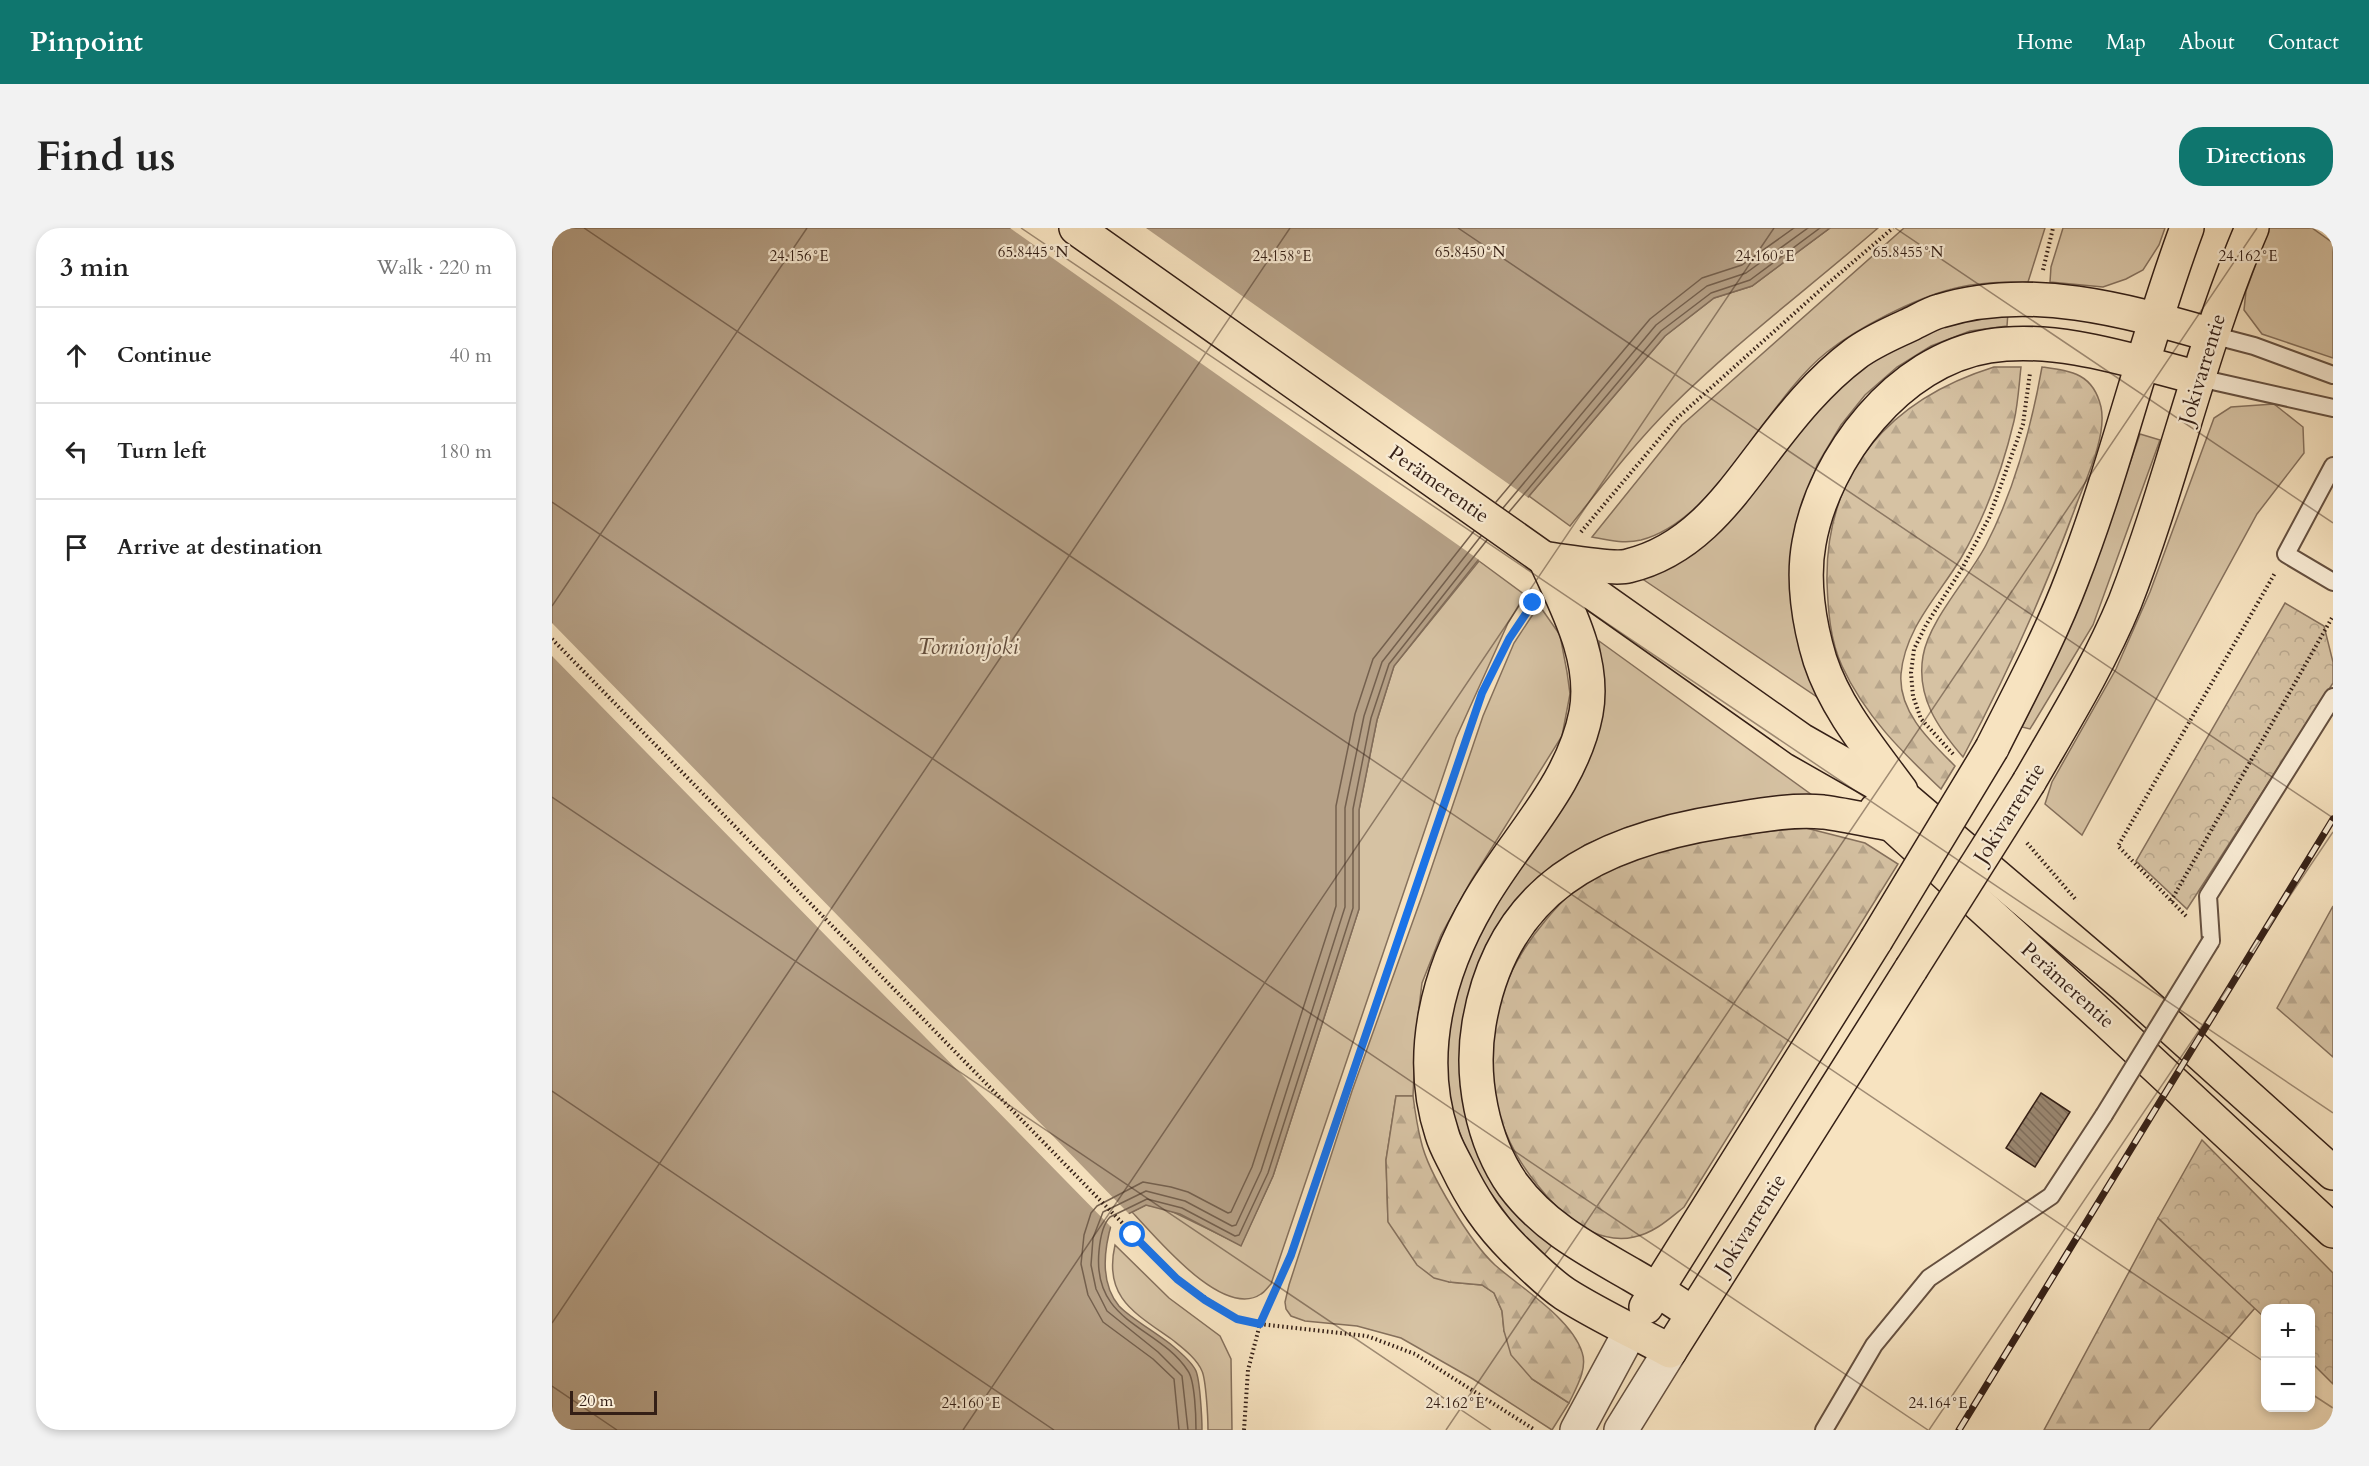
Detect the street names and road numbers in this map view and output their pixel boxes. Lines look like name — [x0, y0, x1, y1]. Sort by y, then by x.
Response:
street label: Jokivarrentie — [2171, 310, 2233, 431]
street label: Perämerentie — [1382, 439, 1495, 530]
street label: Jokivarrentie — [1965, 757, 2052, 872]
street label: Perämerentie — [2014, 935, 2121, 1035]
street label: Jokivarrentie — [1706, 1168, 1793, 1283]

